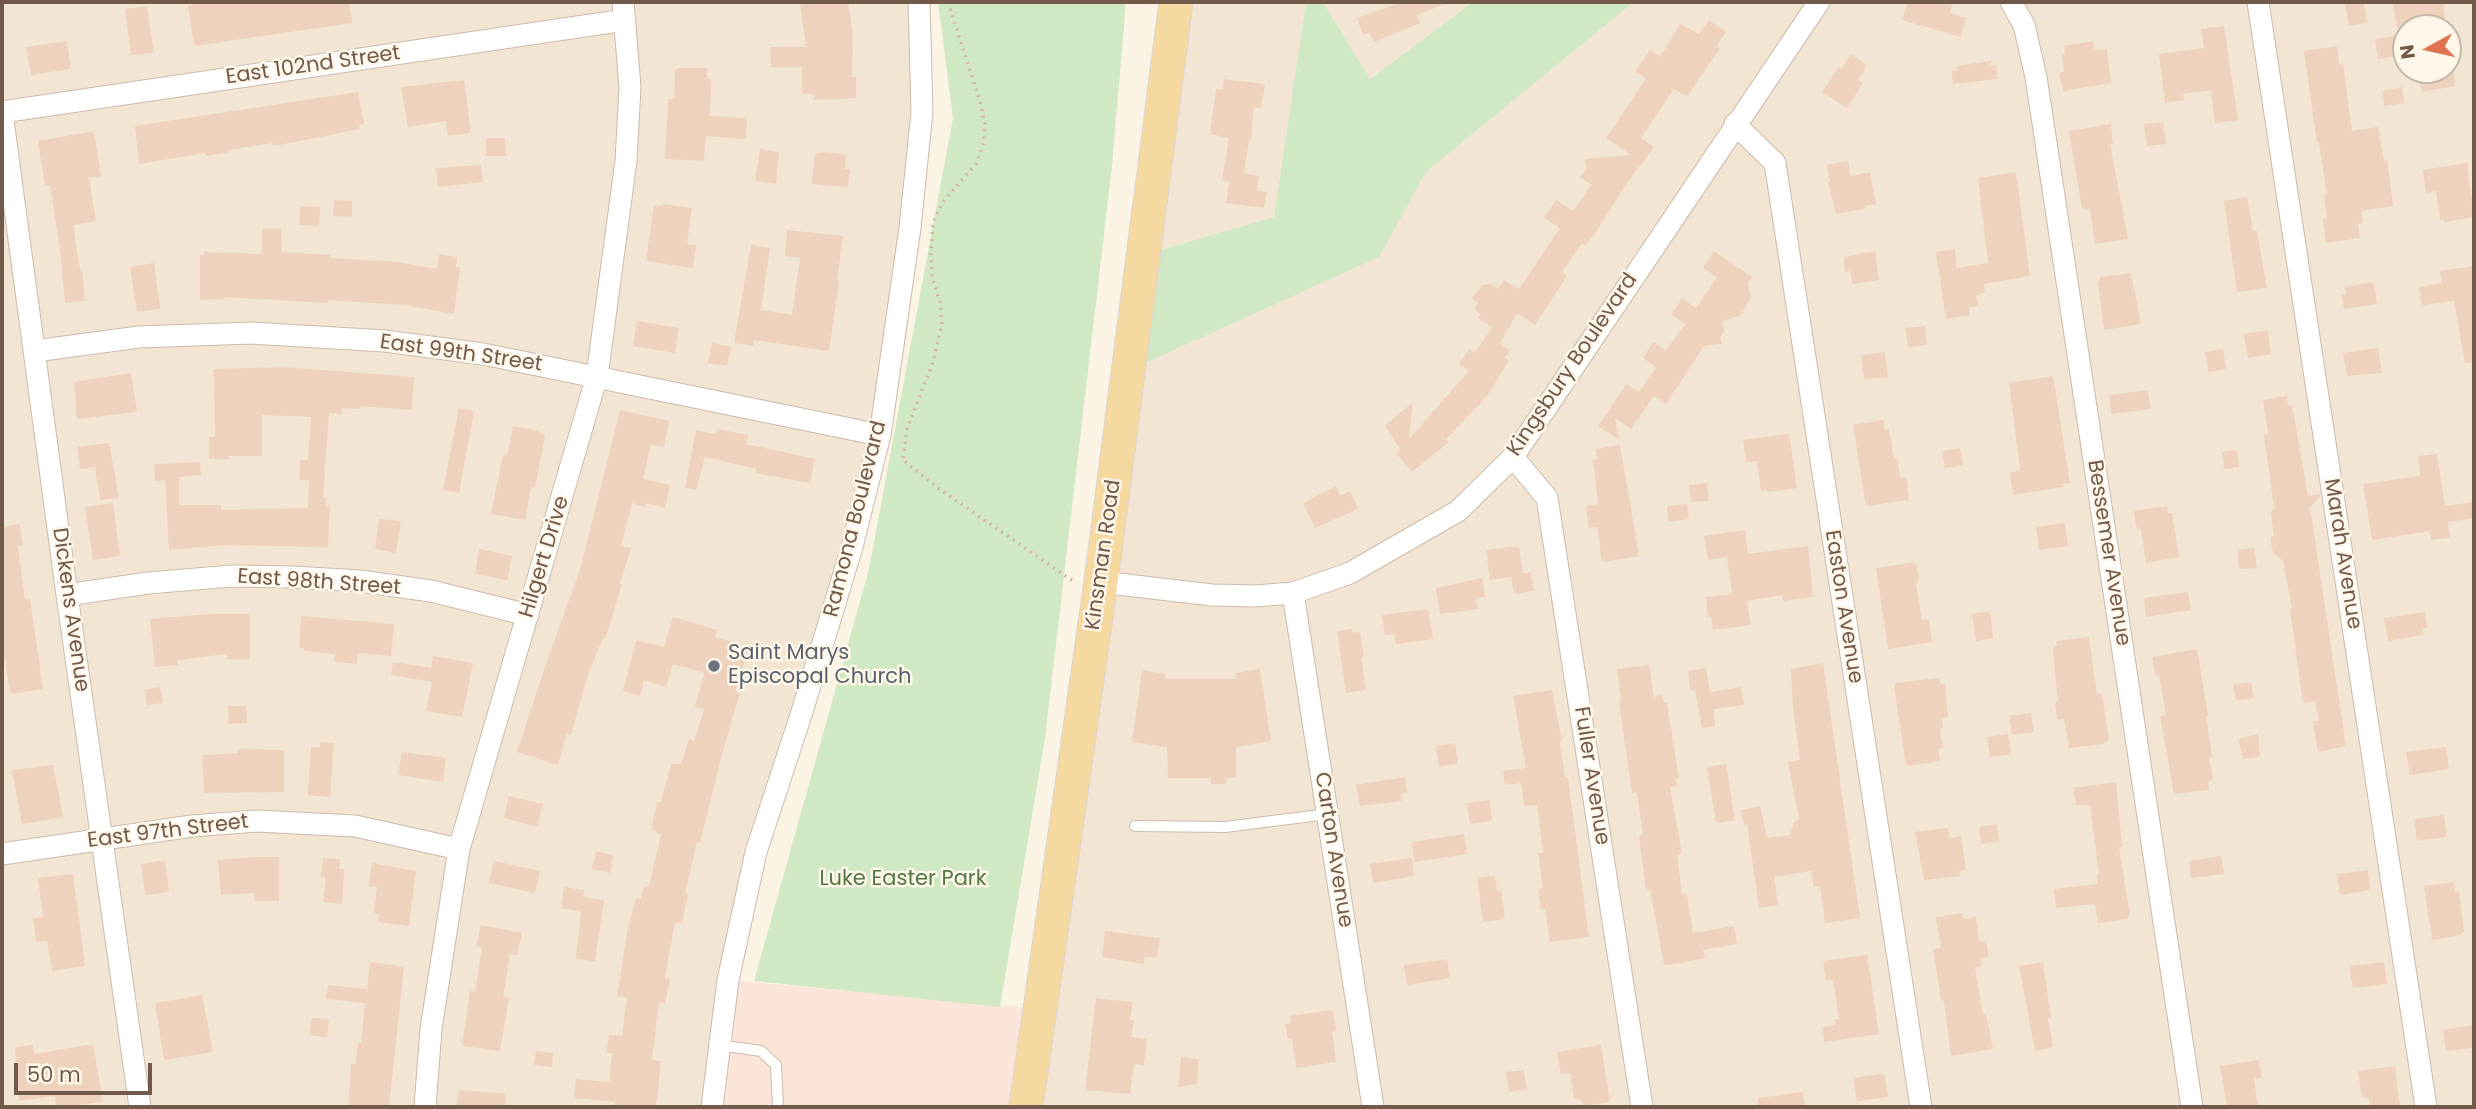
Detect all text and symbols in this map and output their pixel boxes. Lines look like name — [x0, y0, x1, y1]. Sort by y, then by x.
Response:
north arrow — [2392, 14, 2462, 84]
street label: East 102nd Street — [224, 41, 402, 91]
text: N — [2393, 43, 2422, 61]
street label: Kingsbury Boulevard — [1502, 269, 1644, 461]
street label: East 99th Street — [378, 330, 544, 378]
street label: Ramona Boulevard — [819, 418, 893, 620]
street label: Bessemer Avenue — [2081, 458, 2135, 648]
street label: Marah Avenue — [2318, 477, 2366, 631]
street label: Kinsman Road — [1081, 478, 1127, 632]
street label: Hilgert Drive — [515, 493, 575, 621]
street label: Dickens Avenue — [46, 526, 94, 694]
street label: Easton Avenue — [1818, 529, 1868, 685]
street label: East 98th Street — [236, 565, 402, 601]
place label: Saint Marys Episcopal Church — [728, 641, 912, 691]
marker: Saint Marys Episcopal Church — [706, 658, 722, 674]
street label: Fuller Avenue — [1568, 705, 1614, 847]
street label: Carton Avenue — [1308, 770, 1358, 930]
street label: East 97th Street — [86, 810, 250, 854]
park label: Luke Easter Park — [820, 867, 986, 893]
scale bar — [18, 1050, 156, 1094]
text: 50 m — [27, 1060, 81, 1089]

